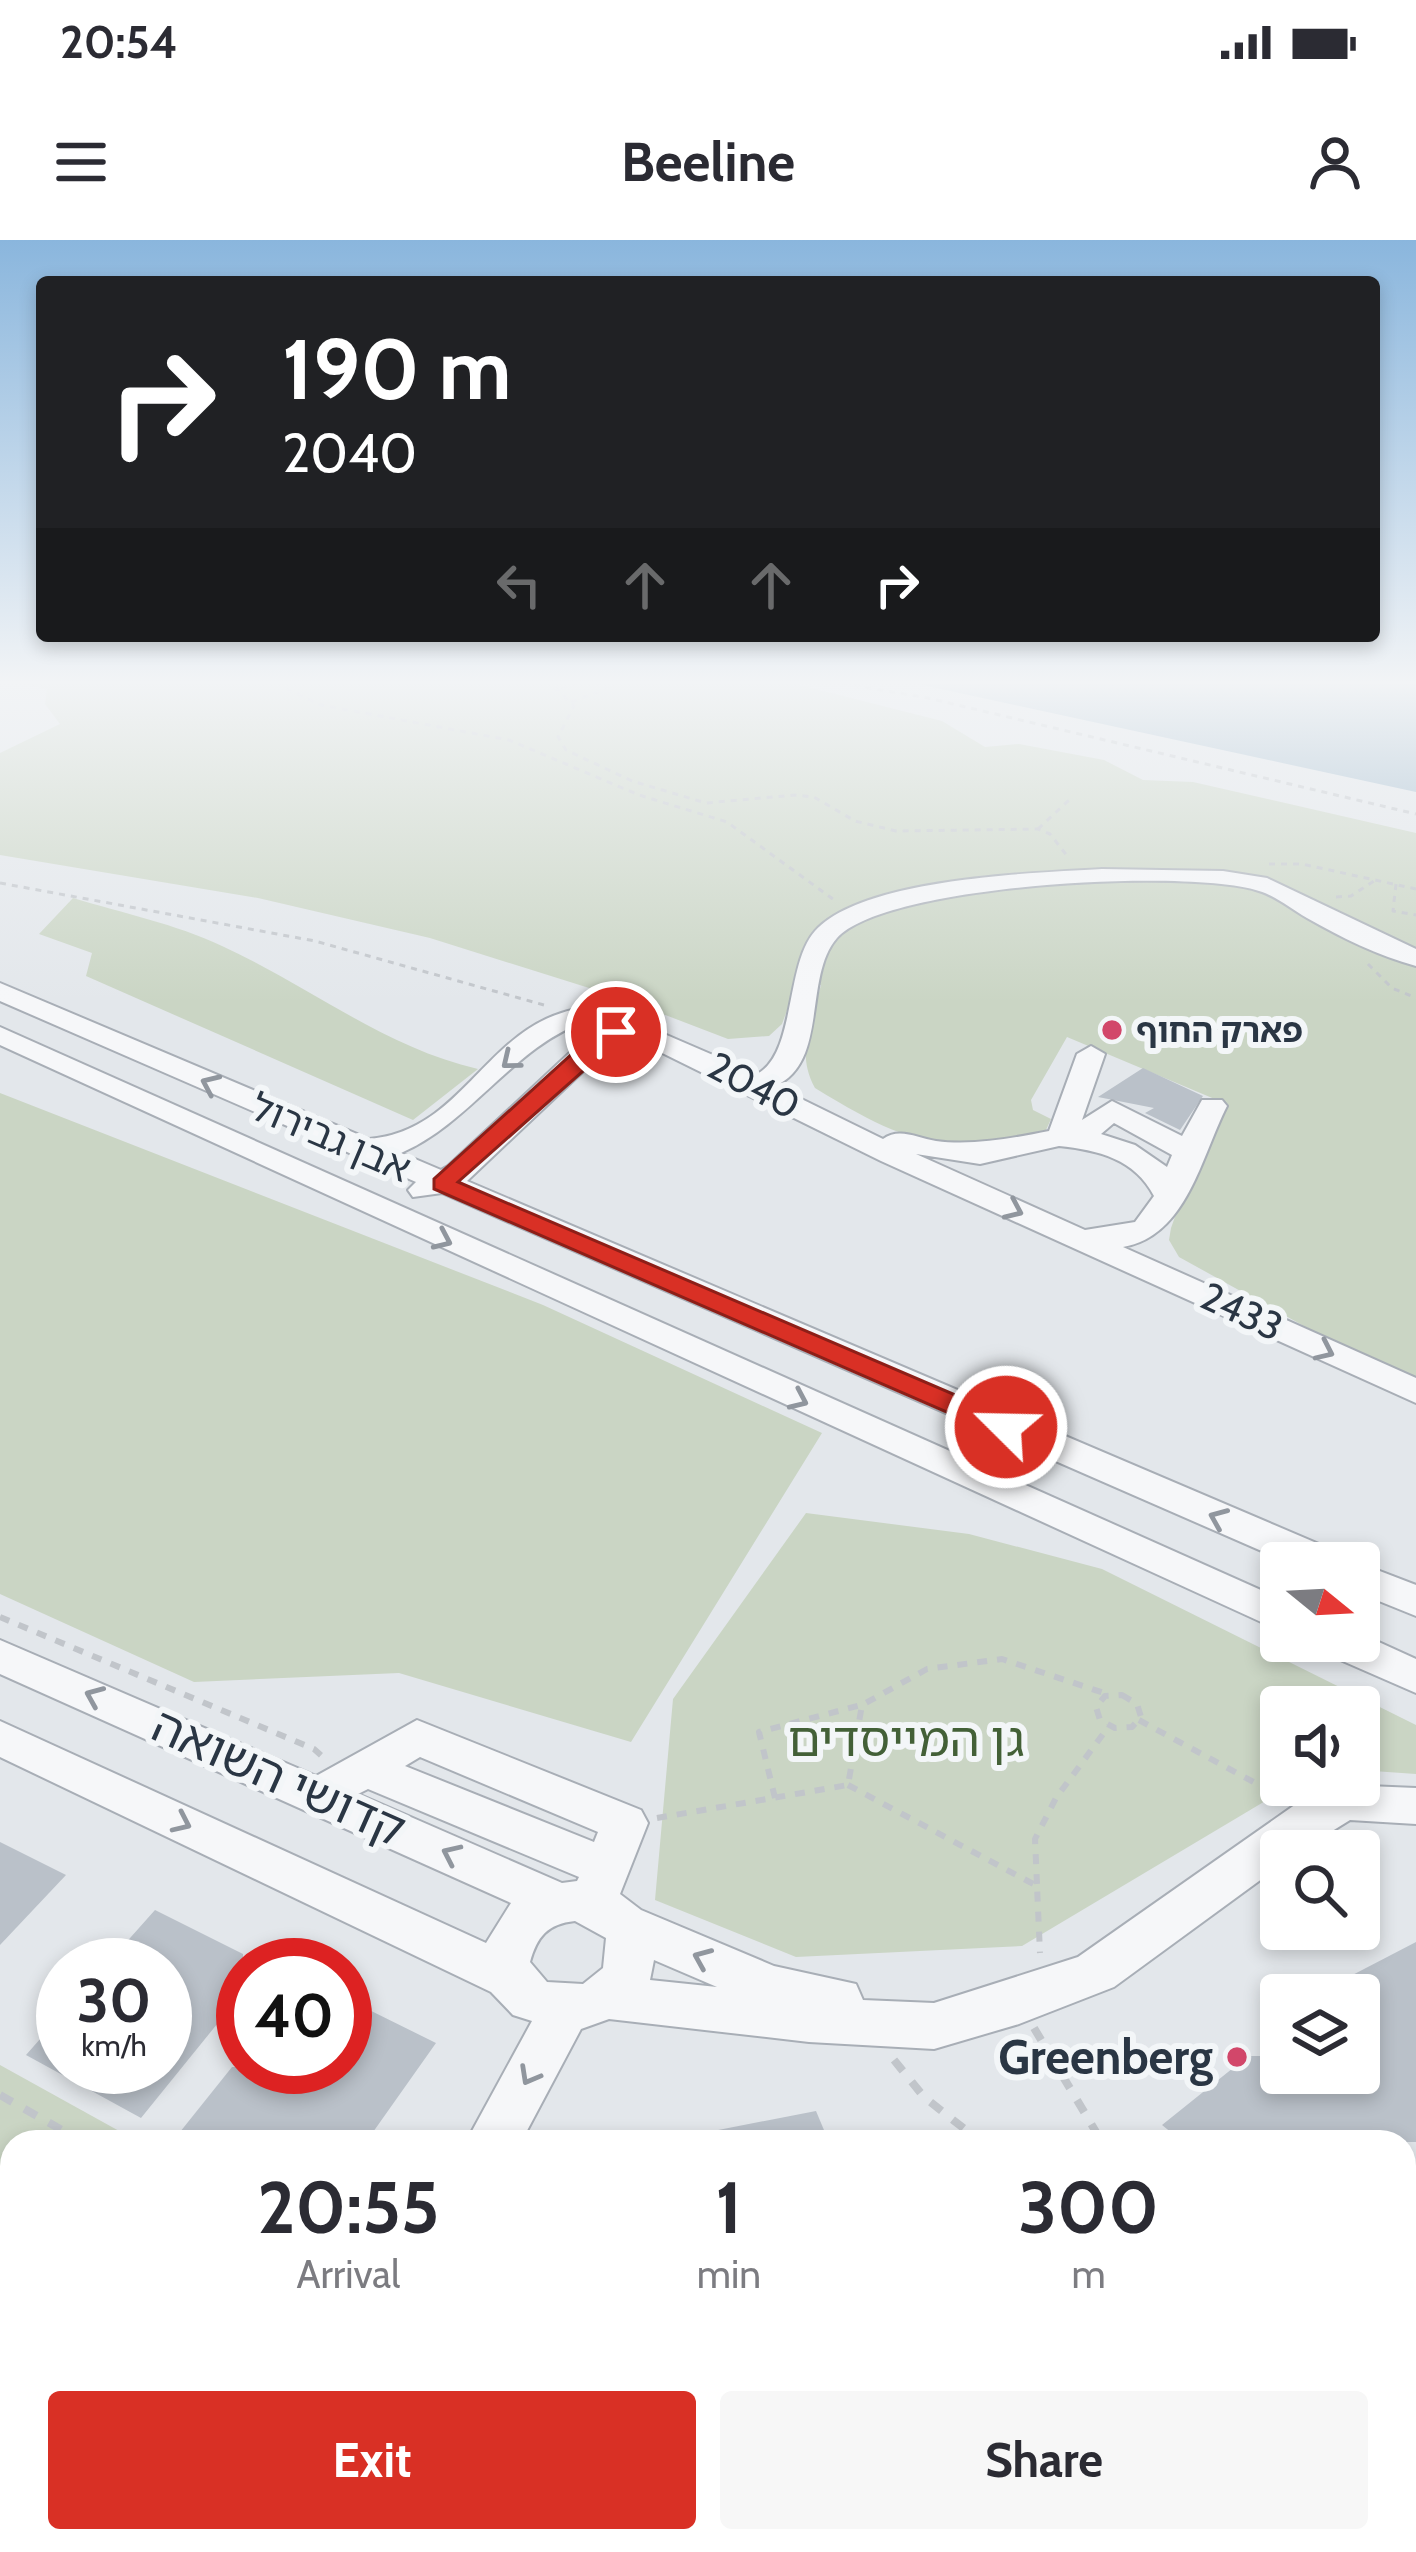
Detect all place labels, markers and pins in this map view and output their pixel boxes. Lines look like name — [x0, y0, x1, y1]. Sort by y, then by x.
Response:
pin — [565, 981, 667, 1083]
place label: פארק החוף — [1136, 1010, 1303, 1050]
marker: פארק החוף — [1099, 1017, 1125, 1043]
place label: Greenberg — [998, 2028, 1213, 2086]
marker: Greenberg — [1224, 2044, 1250, 2070]

